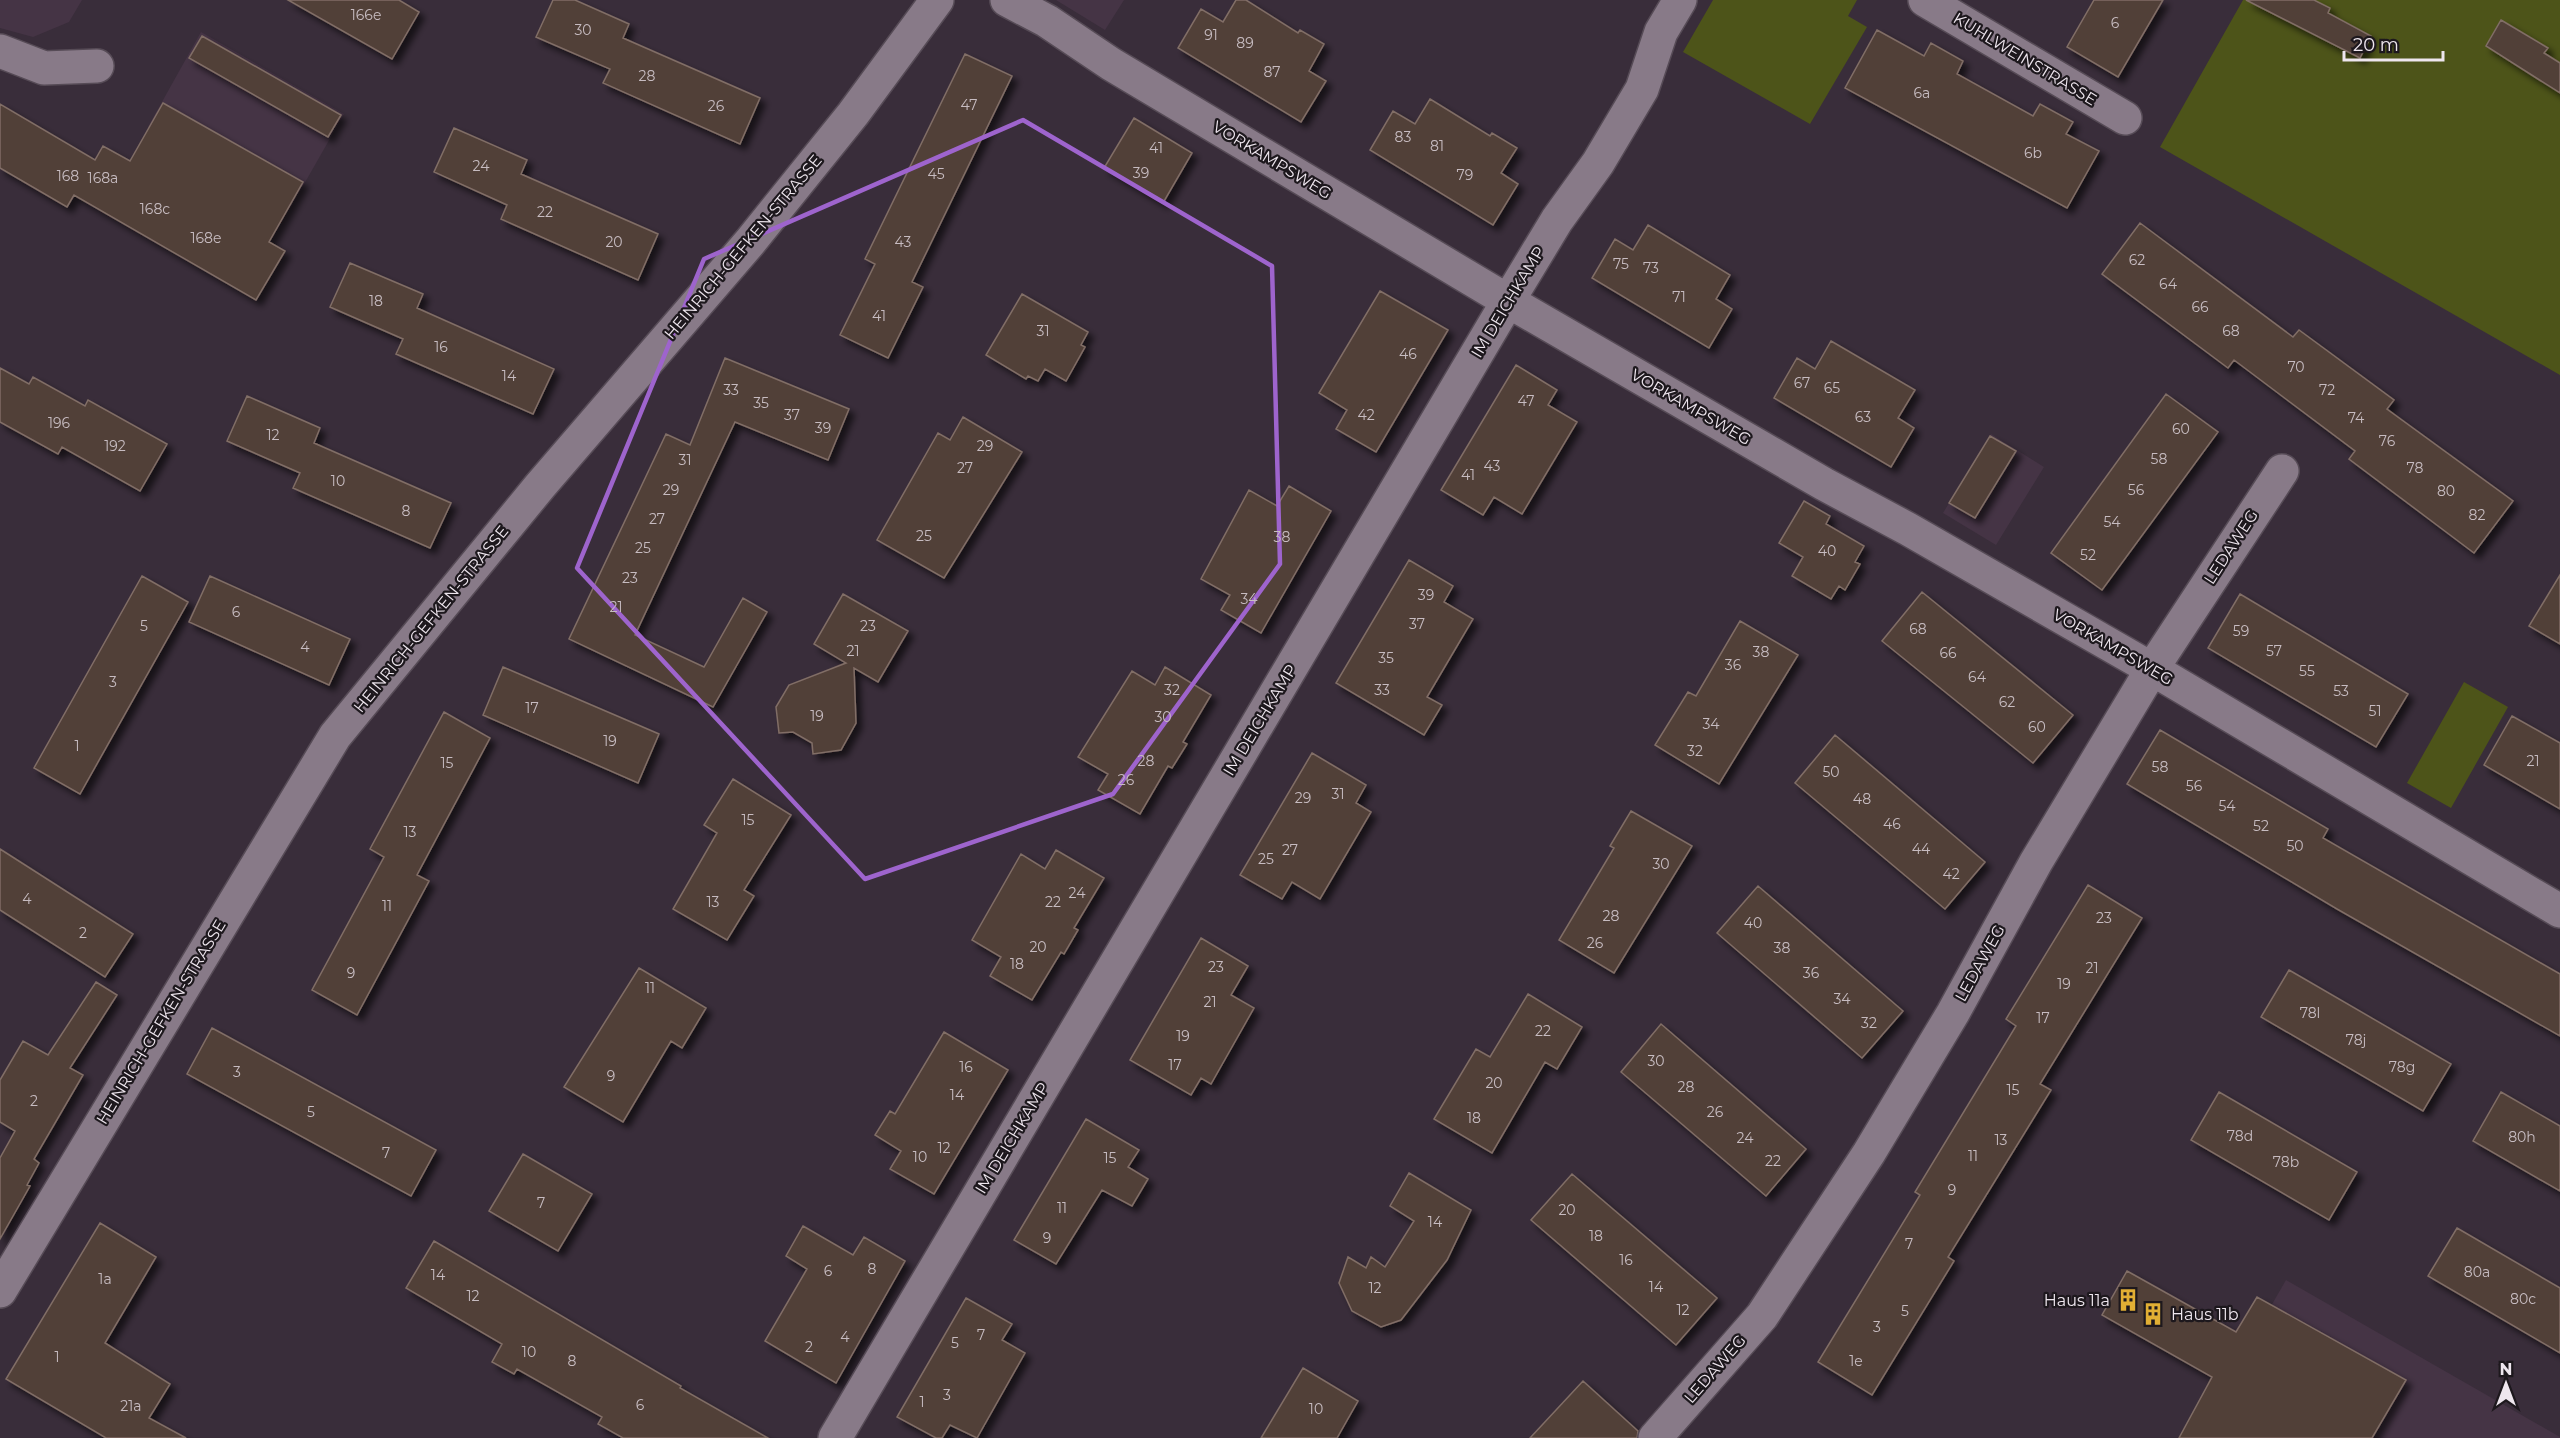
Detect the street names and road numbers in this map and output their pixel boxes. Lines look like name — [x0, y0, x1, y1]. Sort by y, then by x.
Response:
street label: KUHLWEINSTRASSE — [1950, 9, 2100, 109]
street label: VORKAMPSWEG — [1209, 117, 1335, 203]
street label: HEINRICH-GEFKEN-STRASSE — [660, 151, 826, 343]
street label: IM DEICHKAMP — [1467, 243, 1549, 361]
street label: VORKAMPSWEG — [1628, 365, 1754, 449]
street label: LEDAWEG — [2200, 506, 2262, 588]
street label: HEINRICH-GEFKEN-STRASSE — [350, 522, 512, 716]
street label: VORKAMPSWEG — [2050, 605, 2176, 689]
street label: IM DEICHKAMP — [1219, 661, 1301, 779]
street label: HEINRICH-GEFKEN-STRASSE — [92, 916, 230, 1128]
street label: LEDAWEG — [1951, 921, 2009, 1005]
street label: IM DEICHKAMP — [971, 1079, 1053, 1197]
street label: LEDAWEG — [1680, 1331, 1750, 1407]

